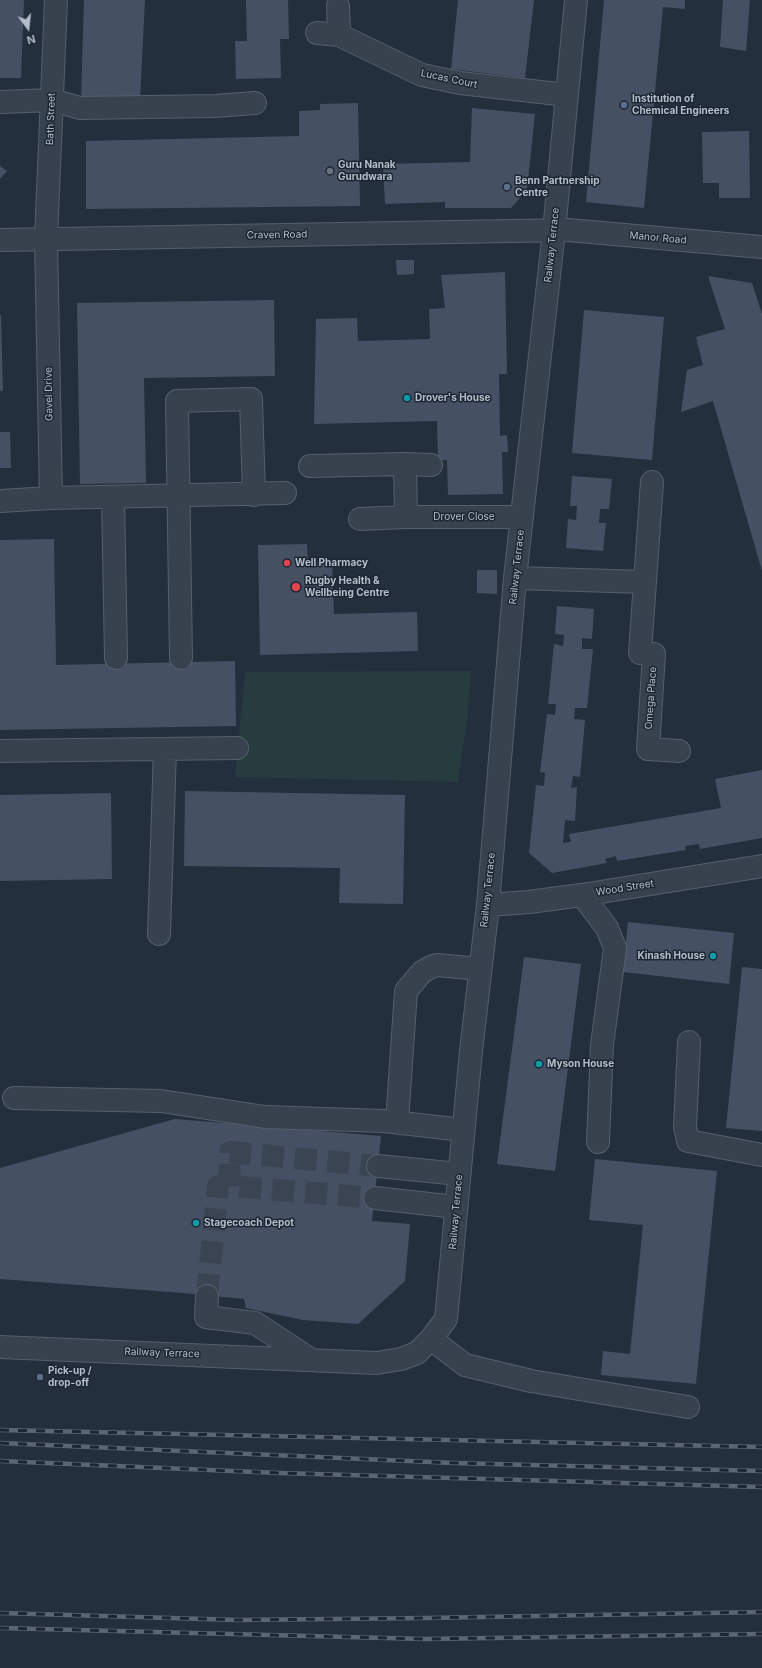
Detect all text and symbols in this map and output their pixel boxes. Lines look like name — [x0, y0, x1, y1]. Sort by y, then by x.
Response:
north arrow — [8, 8, 48, 48]
text: N — [25, 32, 37, 47]
street label: Lucas Court — [420, 67, 478, 91]
street label: Bath Street — [44, 93, 58, 145]
place label: Institution of Chemical Engineers — [632, 93, 729, 116]
marker: Institution of Chemical Engineers — [619, 100, 629, 110]
place label: Guru Nanak Gurudwara — [338, 159, 396, 182]
marker: Guru Nanak Gurudwara — [325, 166, 335, 176]
place label: Benn Partnership Centre — [515, 175, 600, 198]
marker: Benn Partnership Centre — [502, 182, 512, 192]
street label: Railway Terrace — [542, 207, 562, 283]
street label: Craven Road — [247, 228, 307, 242]
street label: Manor Road — [629, 230, 687, 246]
street label: Gavel Drive — [43, 367, 55, 421]
place label: Drover's House — [415, 392, 491, 404]
marker: Drover's House — [402, 393, 412, 403]
street label: Drover Close — [433, 511, 495, 523]
street label: Railway Terrace — [507, 529, 527, 605]
place label: Well Pharmacy — [295, 557, 368, 569]
marker: Well Pharmacy — [282, 558, 292, 568]
place label: Rugby Health & Wellbeing Centre — [305, 575, 389, 598]
marker: Rugby Health & Wellbeing Centre — [290, 581, 302, 593]
street label: Omega Place — [643, 666, 659, 730]
street label: Railway Terrace — [478, 852, 498, 928]
street label: Wood Street — [595, 877, 655, 899]
place label: Kinash House — [637, 950, 705, 962]
marker: Kinash House — [708, 951, 718, 961]
place label: Myson House — [547, 1058, 614, 1070]
marker: Myson House — [534, 1059, 544, 1069]
street label: Railway Terrace — [447, 1174, 465, 1250]
place label: Stagecoach Depot — [204, 1217, 294, 1229]
marker: Stagecoach Depot — [191, 1218, 201, 1228]
street label: Railway Terrace — [124, 1346, 200, 1360]
place label: Pick-up / drop-off — [48, 1365, 92, 1388]
marker: Pick-up / drop-off — [35, 1372, 45, 1382]

